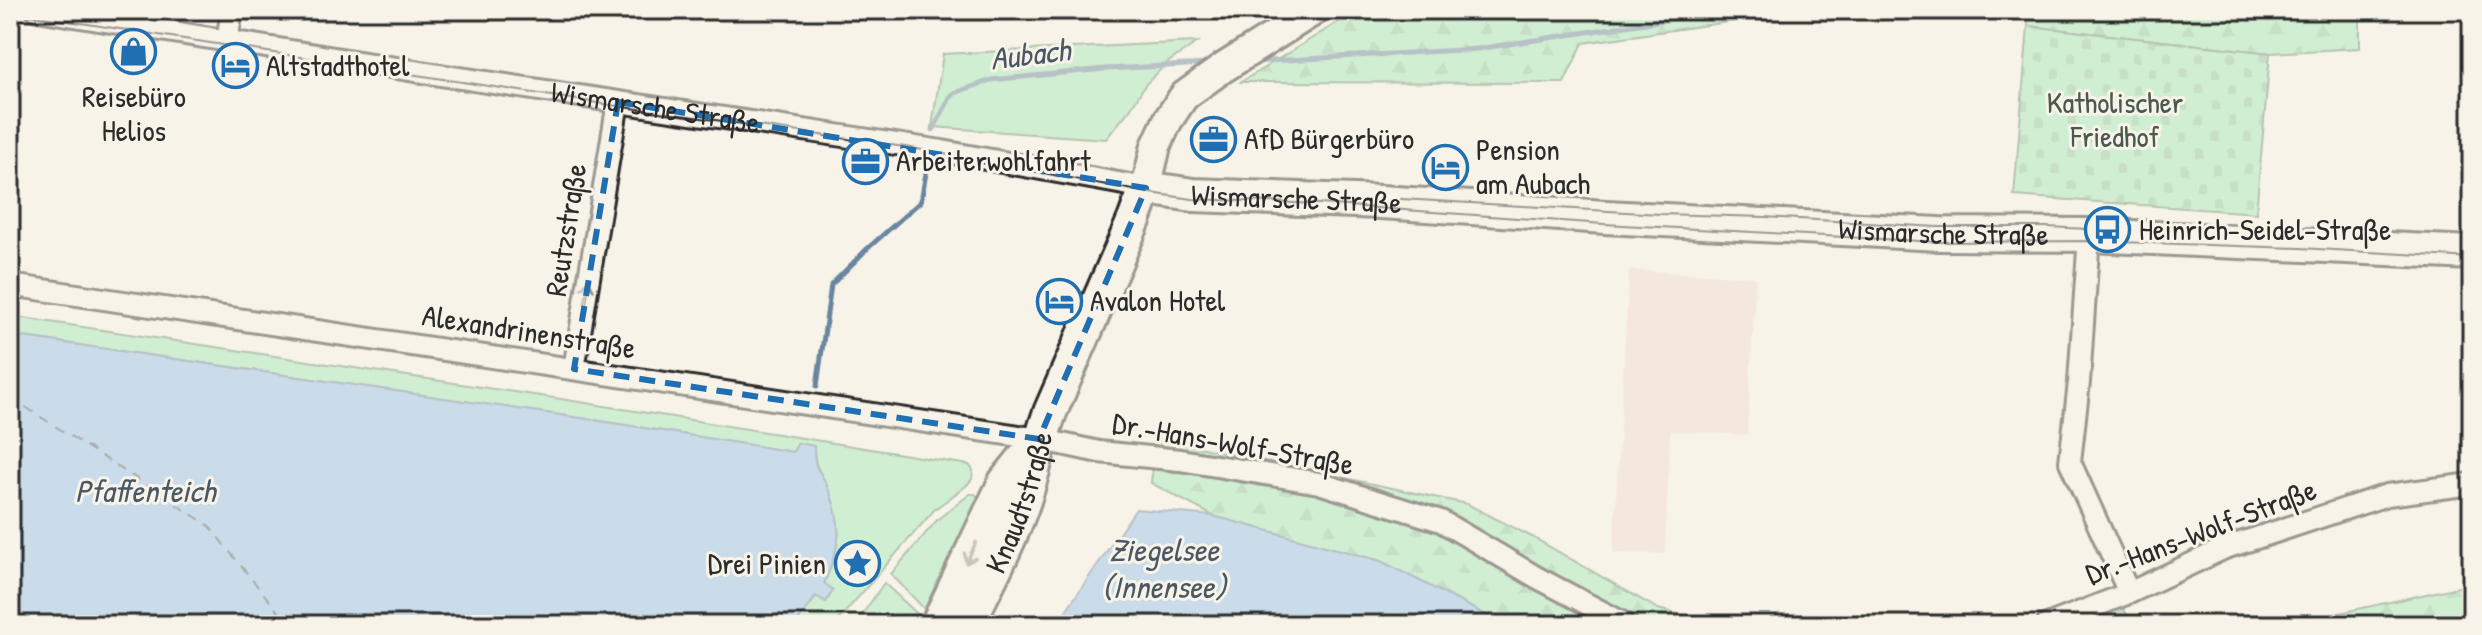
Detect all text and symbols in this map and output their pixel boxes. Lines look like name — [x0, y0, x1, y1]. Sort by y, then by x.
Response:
shop icon: Reisebüro Helios — [110, 27, 158, 75]
water label: Aubach — [988, 27, 1075, 80]
hotel icon: Altstadthotel — [211, 42, 259, 90]
place label: Altstadthotel — [266, 45, 410, 85]
street label: Wismarsche Straße — [548, 71, 763, 142]
place label: Reisebüro Helios — [82, 76, 186, 150]
park label: Katholischer Friedhof — [2047, 82, 2184, 156]
office icon: AfD Bürgerbüro — [1189, 115, 1237, 163]
place label: AfD Bürgerbüro — [1244, 118, 1414, 158]
place label: Pension am Aubach — [1476, 129, 1590, 203]
office icon: Arbeiterwohlfahrt — [841, 137, 889, 185]
place label: Arbeiterwohlfahrt — [896, 140, 1091, 180]
hotel icon: Pension am Aubach — [1421, 143, 1469, 191]
street label: Reutzstraße — [535, 161, 595, 299]
street label: Wismarsche Straße — [1191, 174, 1403, 222]
bus stop icon: Heinrich-Seidel-Straße — [2084, 206, 2132, 254]
street label: Wismarsche Straße — [1837, 208, 2049, 254]
place label: Heinrich-Seidel-Straße — [2139, 209, 2391, 249]
hotel icon: Avalon Hotel — [1035, 277, 1083, 325]
one-way arrow — [580, 280, 595, 305]
place label: Avalon Hotel — [1090, 280, 1225, 320]
street label: Alexandrinenstraße — [420, 294, 639, 368]
street label: Dr.-Hans-Wolf-Straße — [1110, 402, 1357, 484]
street label: Knaudtstraße — [975, 426, 1062, 580]
water label: Pfaffenteich — [75, 469, 218, 512]
street label: Dr.-Hans-Wolf-Straße — [2080, 469, 2322, 593]
water label: Ziegelsee (Innensee) — [1102, 528, 1228, 608]
place icon: Drei Pinien — [833, 540, 881, 588]
one-way arrow — [963, 541, 978, 565]
place label: Drei Pinien — [708, 543, 826, 583]

